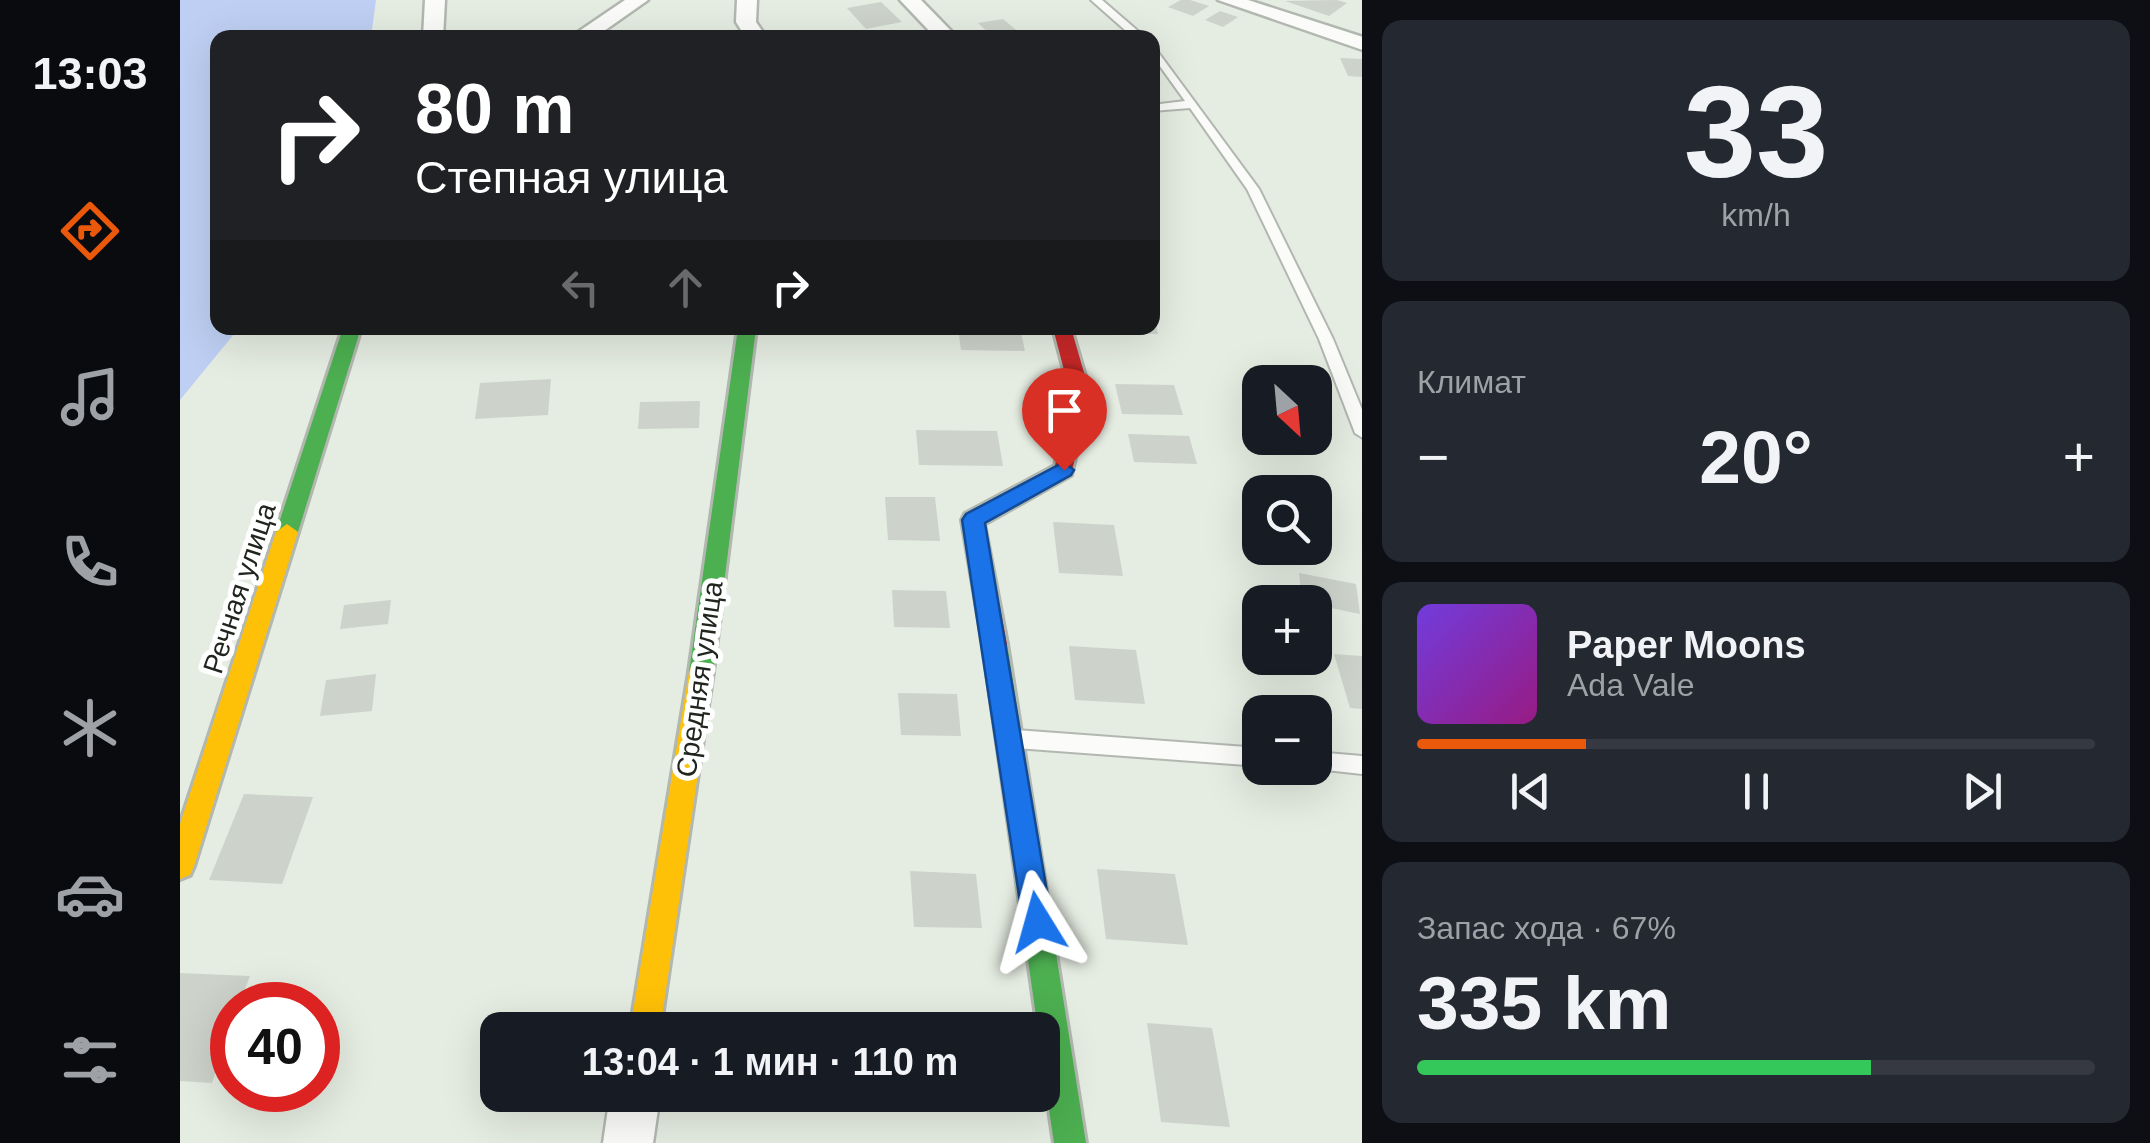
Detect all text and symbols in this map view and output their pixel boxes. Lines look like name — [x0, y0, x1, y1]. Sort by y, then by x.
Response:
text: 13:03 — [32, 48, 148, 99]
text: 33 — [1684, 59, 1828, 205]
icon: right — [250, 70, 380, 200]
text: 80 m — [415, 70, 575, 148]
text: Степная улица — [415, 152, 727, 203]
icon: directions — [55, 196, 125, 266]
text: km/h — [1721, 197, 1791, 233]
icon: left — [553, 260, 608, 315]
icon: ahead — [658, 260, 713, 315]
icon: right — [763, 260, 818, 315]
icon: music — [55, 362, 125, 432]
text: Климат — [1417, 364, 1526, 400]
north arrow — [1242, 365, 1332, 455]
map controls — [1242, 365, 1332, 785]
pin — [1022, 368, 1107, 471]
icon: arrive — [1037, 383, 1092, 438]
text: 20° — [1699, 415, 1813, 499]
text: − — [1417, 426, 1449, 488]
text: + — [2063, 426, 2095, 488]
button: search — [1242, 475, 1332, 565]
street label: Речная улица — [197, 498, 282, 677]
icon: phone — [55, 527, 125, 597]
street label: Средняя улица — [670, 579, 729, 779]
button: + — [1242, 585, 1332, 675]
text: Paper Moons — [1567, 624, 1806, 666]
text: Ada Vale — [1567, 667, 1695, 703]
icon: climate — [55, 693, 125, 763]
button: − — [1242, 695, 1332, 785]
icon: previous — [1503, 764, 1558, 819]
icon: pause — [1729, 764, 1784, 819]
icon: next — [1955, 764, 2010, 819]
icon: car — [55, 859, 125, 929]
position arrow — [986, 870, 1090, 974]
text: Запас хода · 67% — [1417, 910, 1676, 946]
text: 335 km — [1417, 961, 1671, 1045]
speed limit sign: 40 — [210, 982, 340, 1112]
icon: filters — [55, 1025, 125, 1095]
text: 13:04 · 1 мин · 110 m — [582, 1041, 958, 1083]

